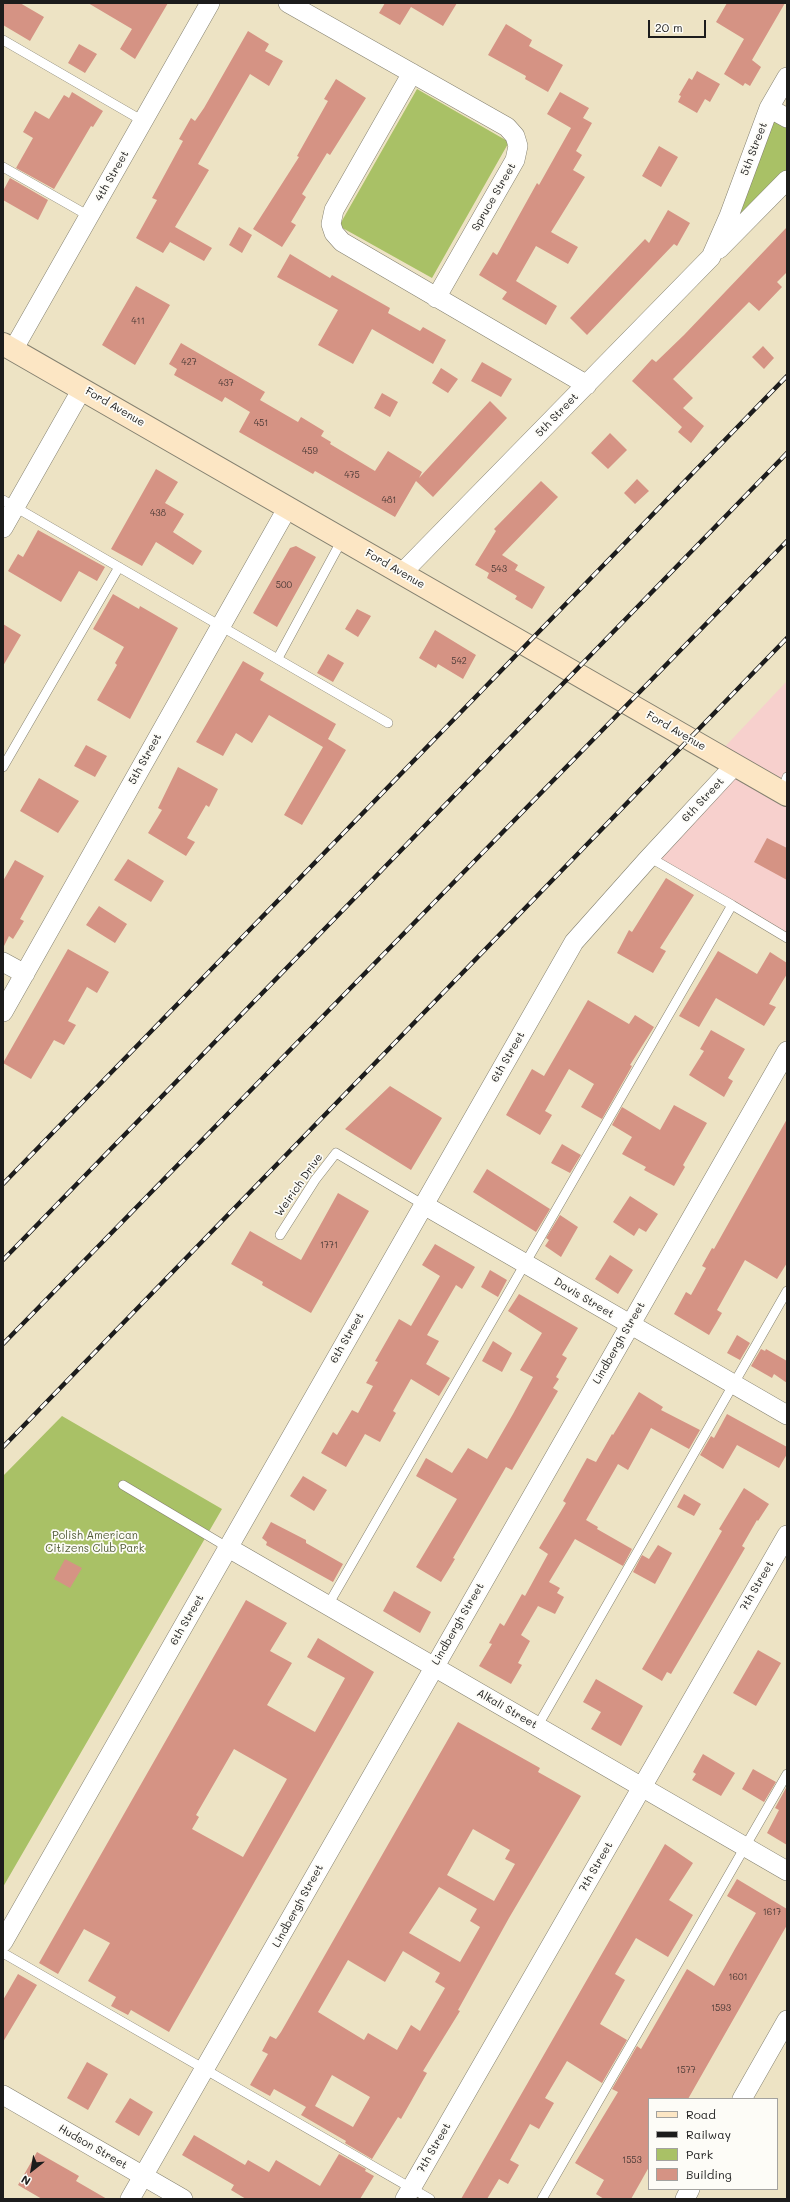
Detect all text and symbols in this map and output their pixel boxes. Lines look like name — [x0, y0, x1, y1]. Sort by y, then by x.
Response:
scale bar — [650, 12, 708, 38]
text: 20 m — [655, 19, 683, 35]
street label: 5th Street — [738, 120, 770, 178]
street label: 4th Street — [92, 148, 132, 204]
street label: Spruce Street — [469, 161, 519, 233]
house number: 411 — [131, 316, 145, 326]
house number: 427 — [181, 357, 197, 367]
house number: 437 — [218, 378, 234, 388]
street label: Ford Avenue — [83, 385, 147, 429]
street label: 5th Street — [533, 390, 581, 440]
house number: 451 — [254, 418, 268, 428]
house number: 459 — [302, 446, 318, 456]
house number: 475 — [344, 470, 360, 480]
house number: 481 — [382, 495, 396, 505]
house number: 438 — [150, 508, 166, 518]
street label: Ford Avenue — [363, 547, 427, 591]
house number: 543 — [491, 564, 507, 574]
house number: 500 — [276, 580, 292, 590]
house number: 542 — [451, 656, 467, 666]
street label: Ford Avenue — [644, 709, 708, 753]
street label: 5th Street — [126, 731, 164, 787]
street label: 6th Street — [679, 775, 727, 825]
street label: 6th Street — [488, 1029, 528, 1085]
street label: Weirich Drive — [272, 1151, 326, 1219]
house number: 1771 — [320, 1240, 338, 1250]
street label: Davis Street — [552, 1275, 616, 1321]
street label: Lindbergh Street — [590, 1300, 648, 1386]
street label: 6th Street — [327, 1310, 367, 1366]
park label: Polish American Citizens Club Park — [45, 1529, 145, 1555]
street label: 7th Street — [737, 1559, 777, 1613]
street label: Lindbergh Street — [429, 1581, 487, 1667]
street label: 6th Street — [167, 1592, 207, 1648]
street label: Alkali Street — [474, 1686, 540, 1732]
street label: 7th Street — [576, 1840, 616, 1894]
street label: Lindbergh Street — [270, 1862, 326, 1950]
house number: 1617 — [763, 1907, 781, 1917]
house number: 1601 — [728, 1972, 748, 1982]
house number: 1593 — [711, 2003, 731, 2013]
house number: 1577 — [676, 2065, 696, 2075]
legend — [648, 2098, 778, 2190]
text: Road — [686, 2106, 716, 2122]
street label: 7th Street — [414, 2121, 454, 2175]
street label: Hudson Street — [56, 2122, 130, 2172]
text: Railway — [686, 2126, 731, 2142]
text: Park — [686, 2146, 713, 2162]
north arrow — [12, 2150, 52, 2190]
house number: 1553 — [622, 2155, 642, 2165]
text: Building — [686, 2166, 732, 2182]
text: N — [18, 2172, 33, 2189]

